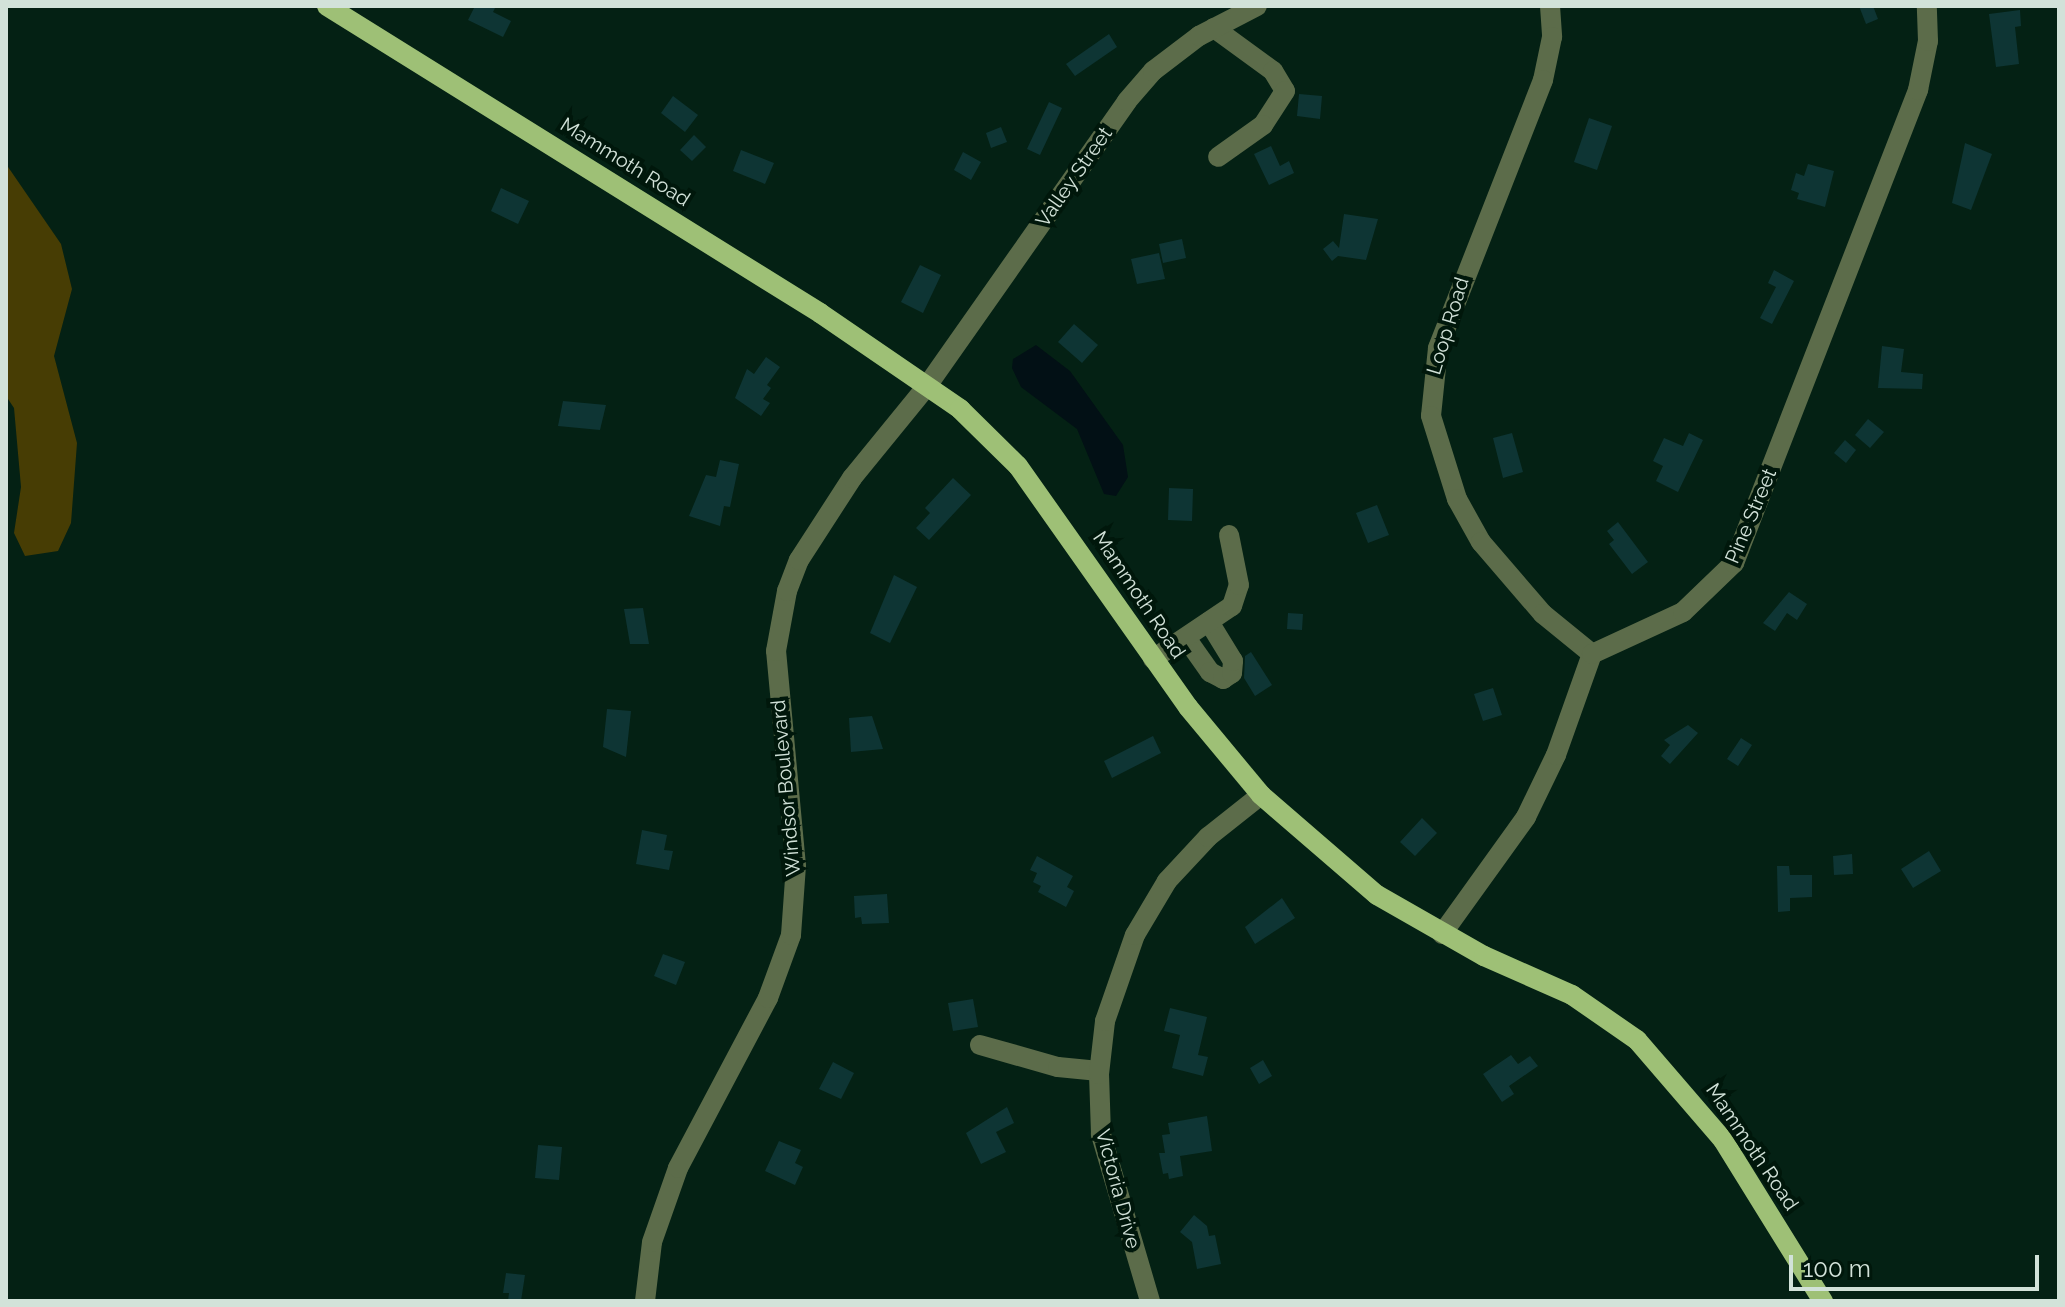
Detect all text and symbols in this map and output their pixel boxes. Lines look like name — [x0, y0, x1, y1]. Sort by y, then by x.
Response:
street label: Mammoth Road — [556, 113, 694, 211]
street label: Valley Street — [1031, 122, 1117, 232]
street label: Loop Road — [1422, 274, 1474, 378]
street label: Pine Street — [1720, 465, 1782, 567]
street label: Mammoth Road — [1088, 527, 1190, 663]
street label: Windsor Boulevard — [766, 699, 806, 877]
street label: Mammoth Road — [1701, 1079, 1803, 1215]
street label: Victoria Drive — [1091, 1127, 1145, 1251]
scale bar — [1793, 1239, 2043, 1289]
text: 100 m — [1803, 1254, 1871, 1283]

